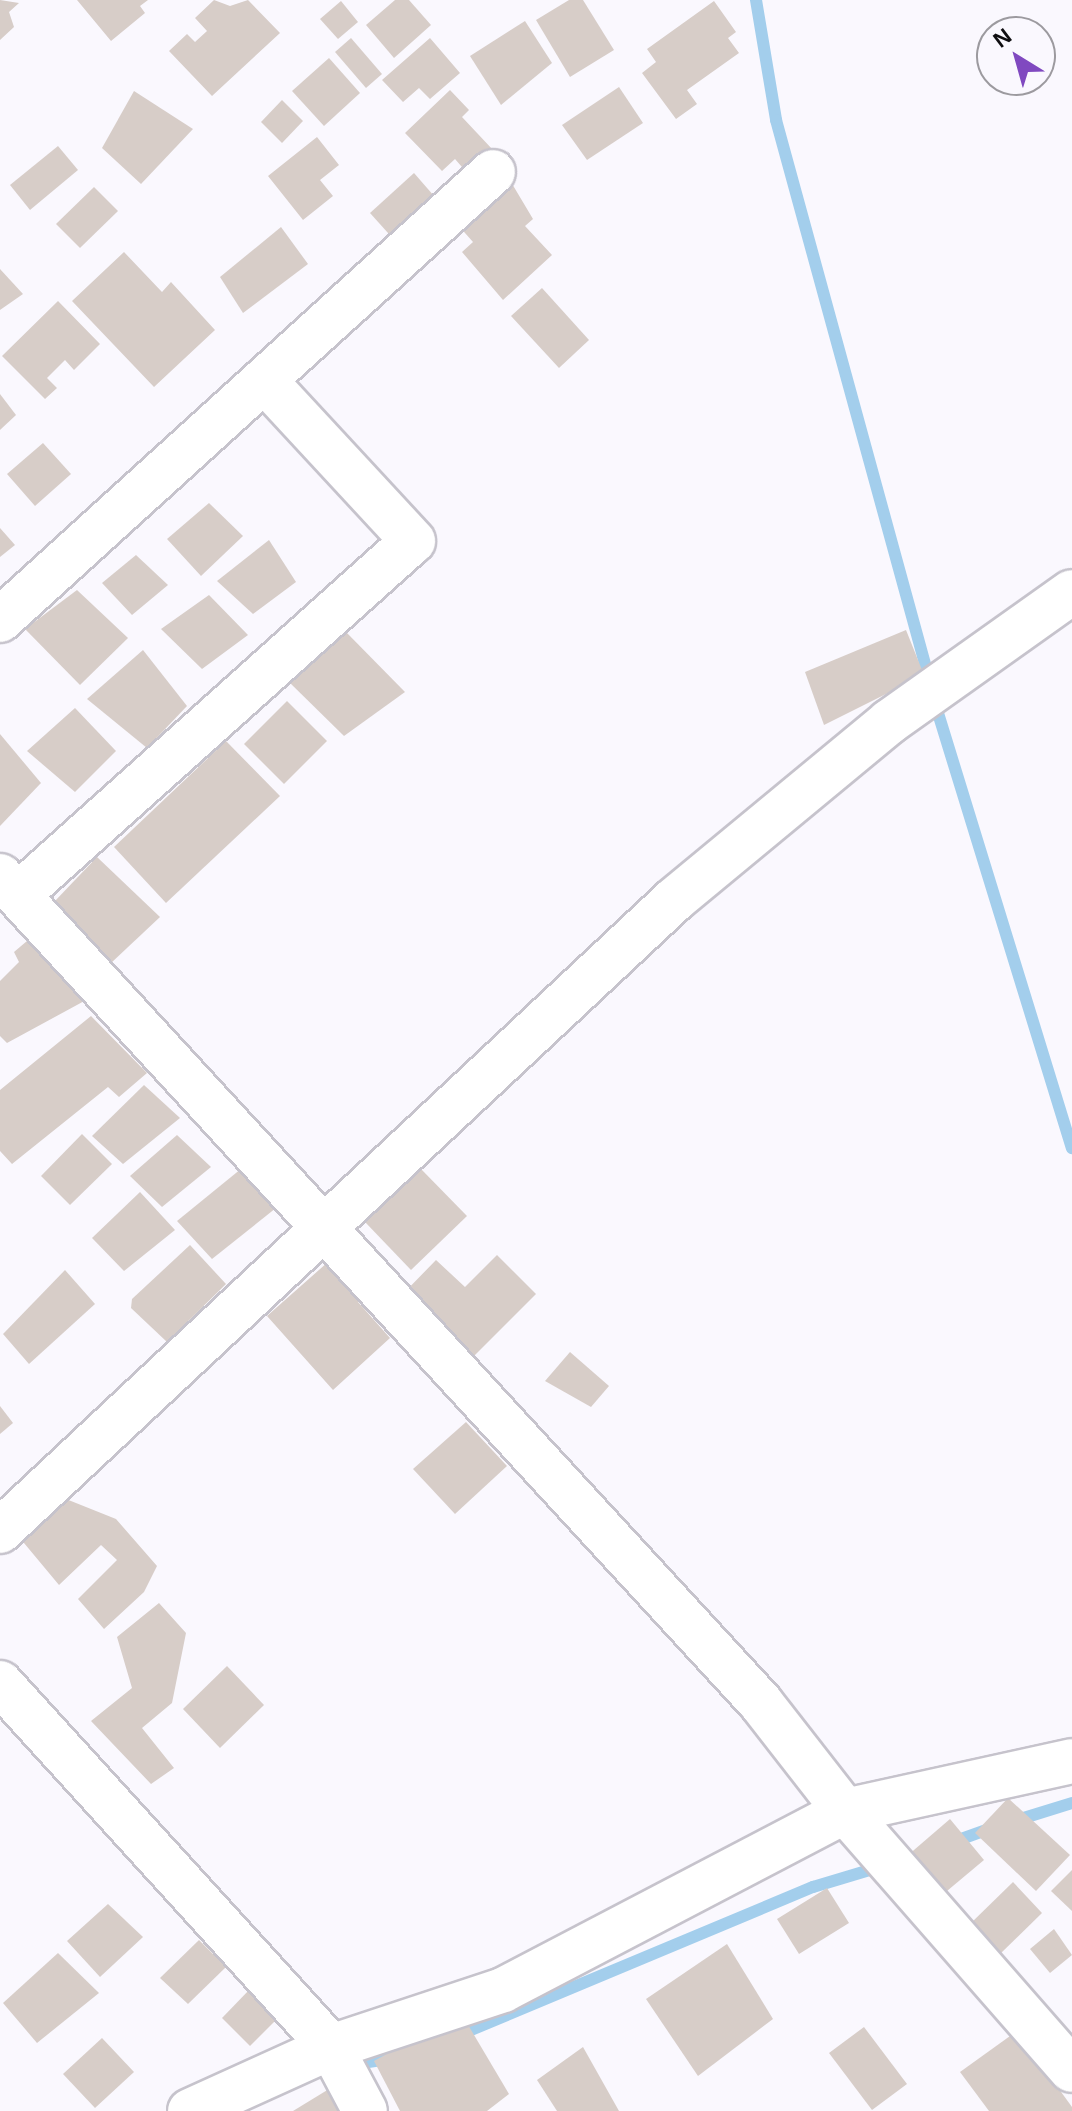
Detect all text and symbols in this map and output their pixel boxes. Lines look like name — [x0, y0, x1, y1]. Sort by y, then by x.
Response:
north arrow — [976, 16, 1056, 96]
text: N — [989, 23, 1016, 53]

